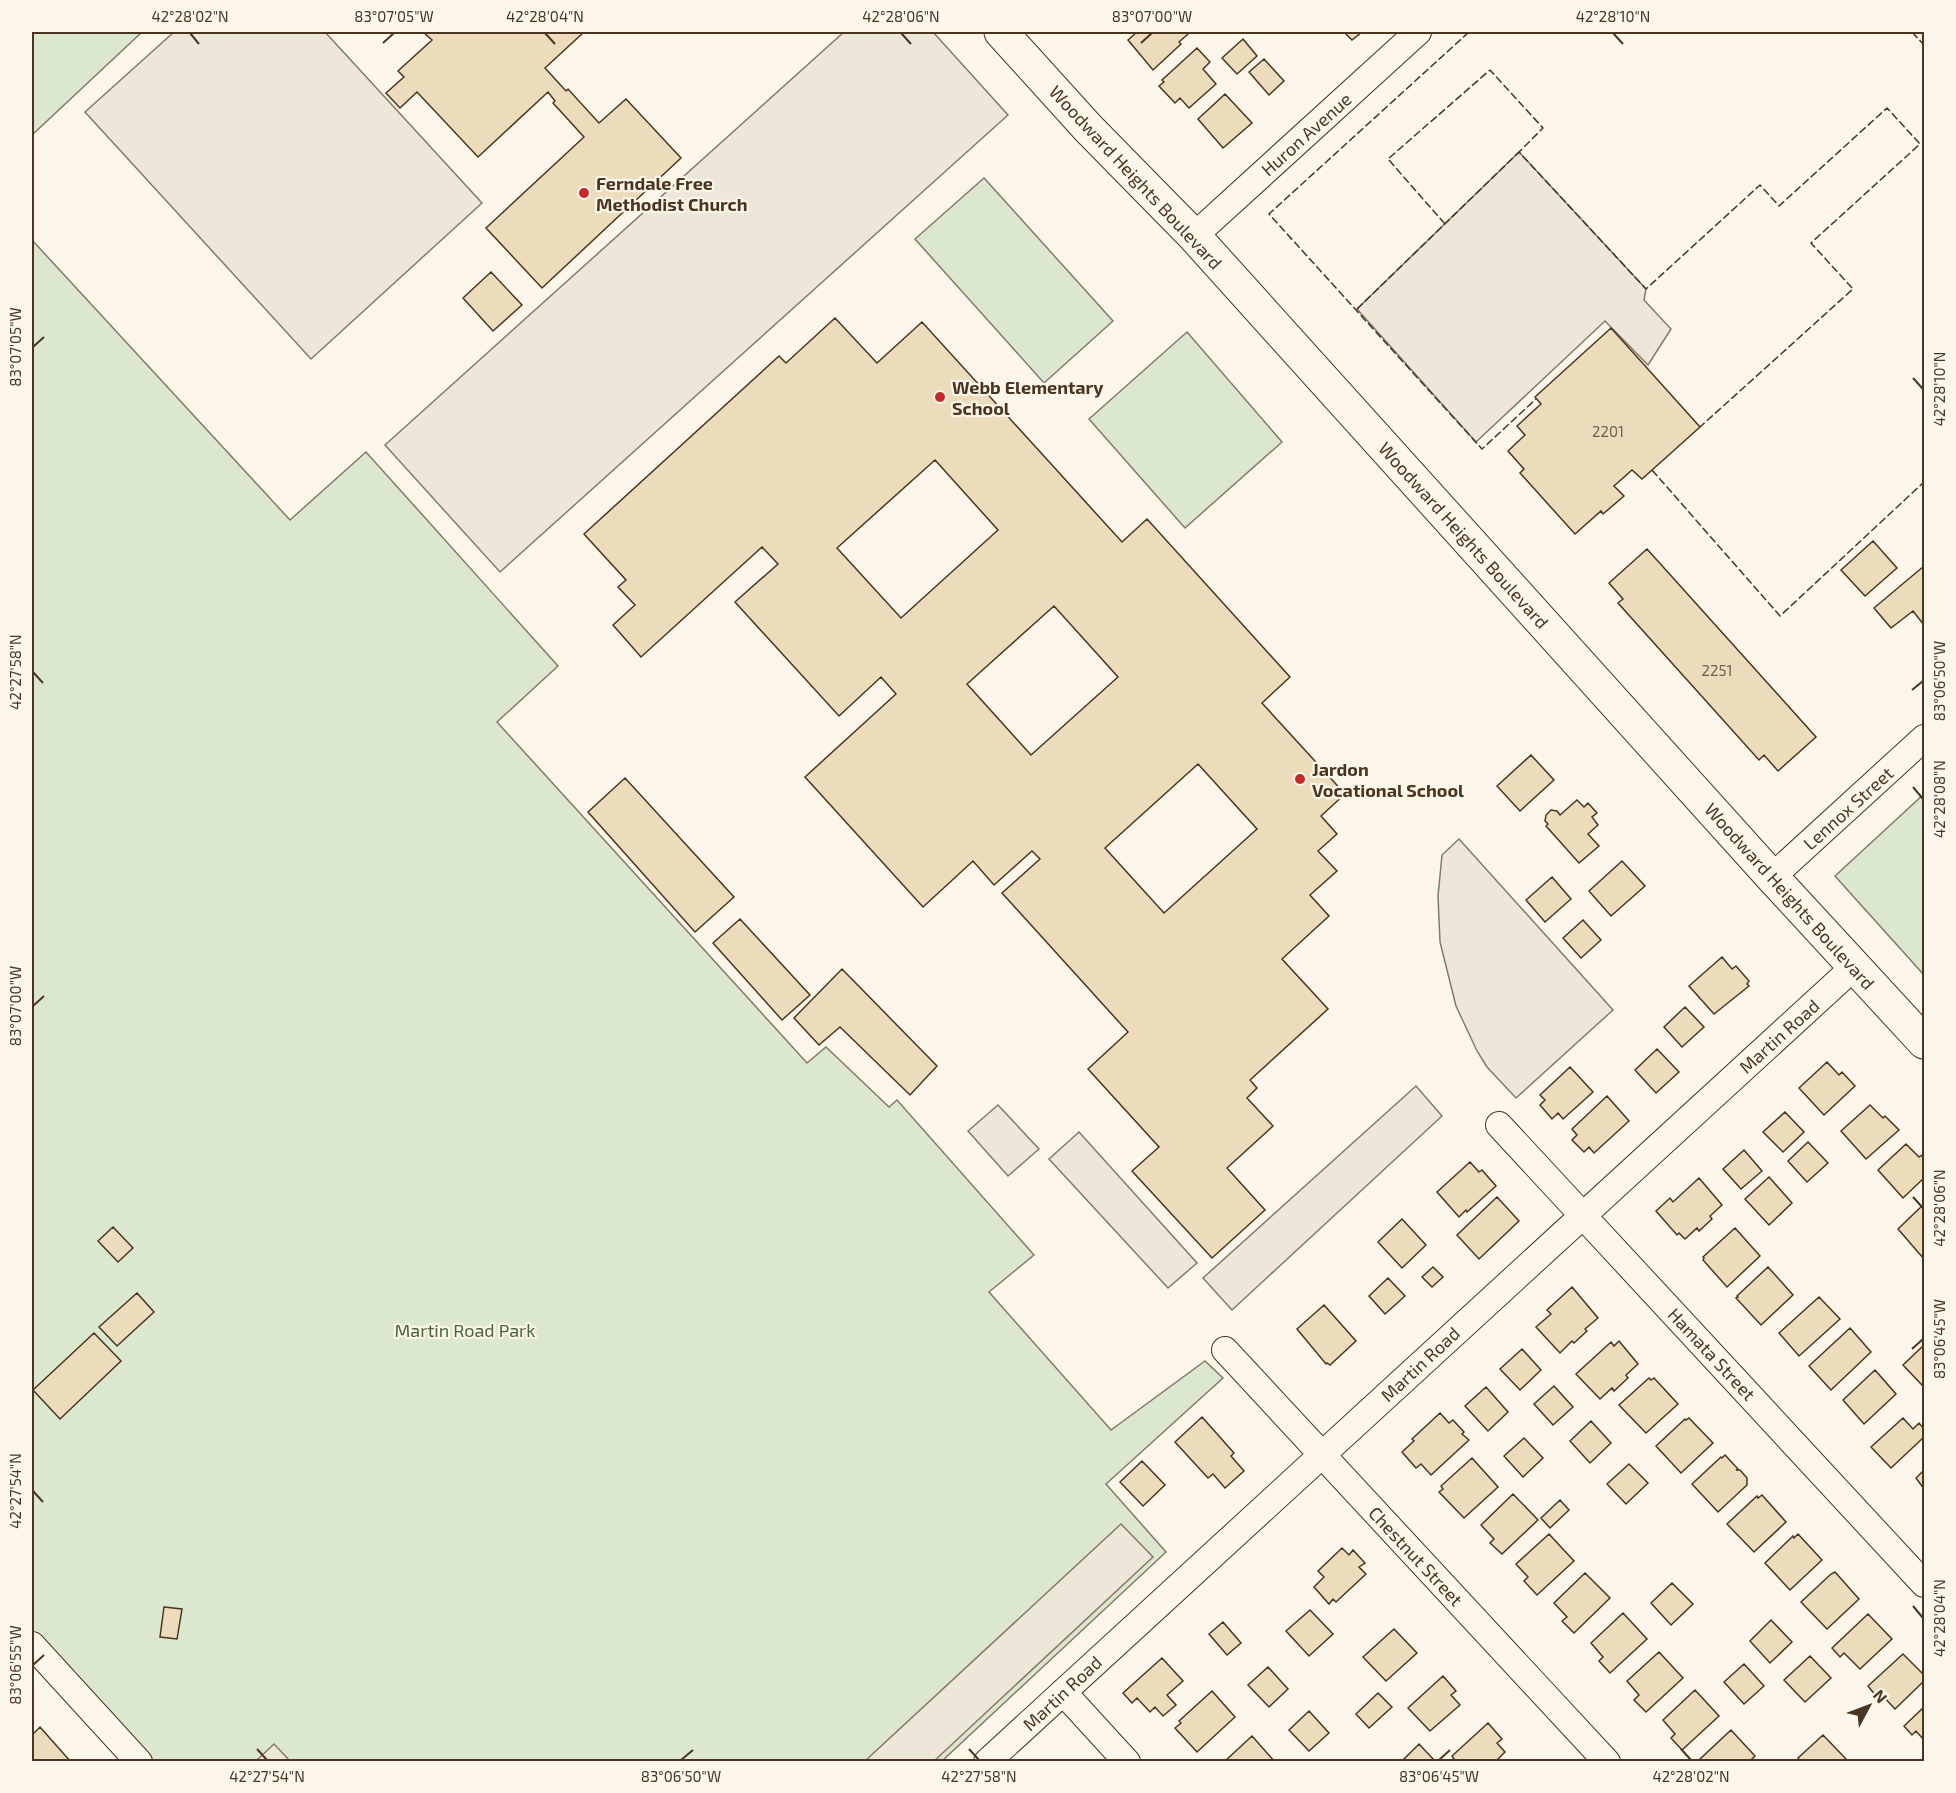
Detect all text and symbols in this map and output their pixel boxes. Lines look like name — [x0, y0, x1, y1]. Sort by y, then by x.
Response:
text: 42°28'02"N — [151, 7, 229, 25]
text: 83°07'05"W — [354, 7, 434, 25]
text: 42°28'04"N — [506, 7, 584, 25]
text: 42°28'06"N — [862, 7, 940, 25]
text: 83°07'00"W — [1112, 7, 1192, 25]
text: 42°28'10"N — [1576, 7, 1650, 25]
street label: Woodward Heights Boulevard — [1045, 80, 1227, 274]
street label: Huron Avenue — [1256, 88, 1356, 180]
place label: Ferndale Free Methodist Church — [596, 172, 748, 215]
marker: Ferndale Free Methodist Church — [577, 186, 591, 200]
text: 83°07'05"W — [6, 307, 24, 387]
text: 42°28'10"N — [1930, 352, 1948, 426]
place label: Webb Elementary School — [952, 376, 1104, 419]
marker: Webb Elementary School — [933, 390, 947, 404]
house number: 2201 — [1592, 422, 1624, 440]
street label: Woodward Heights Boulevard — [1374, 437, 1554, 633]
text: 42°27'58"N — [6, 634, 24, 710]
text: 83°06'50"W — [1930, 641, 1948, 721]
house number: 2251 — [1702, 661, 1732, 679]
place label: Jardon Vocational School — [1312, 758, 1464, 801]
text: 42°28'08"N — [1930, 760, 1948, 838]
street label: Lennox Street — [1799, 762, 1898, 854]
marker: Jardon Vocational School — [1293, 772, 1307, 786]
street label: Woodward Heights Boulevard — [1700, 798, 1880, 994]
text: 83°07'00"W — [6, 966, 24, 1046]
street label: Martin Road — [1734, 994, 1824, 1078]
text: 42°28'06"N — [1930, 1169, 1948, 1247]
text: 83°06'45"W — [1930, 1299, 1948, 1379]
street label: Hamata Street — [1664, 1303, 1760, 1405]
park label: Martin Road Park — [395, 1319, 535, 1341]
street label: Martin Road — [1376, 1322, 1464, 1406]
text: 42°27'54"N — [6, 1453, 24, 1529]
street label: Chestnut Street — [1364, 1502, 1468, 1610]
text: 42°28'04"N — [1930, 1579, 1948, 1657]
text: 83°06'55"W — [6, 1625, 24, 1705]
street label: Martin Road — [1018, 1651, 1106, 1735]
north arrow — [1839, 1676, 1899, 1736]
text: N — [1870, 1685, 1892, 1706]
text: 42°27'54"N — [229, 1767, 305, 1785]
text: 83°06'50"W — [641, 1767, 721, 1785]
text: 42°27'58"N — [941, 1767, 1017, 1785]
text: 83°06'45"W — [1399, 1767, 1479, 1785]
text: 42°28'02"N — [1652, 1767, 1730, 1785]

